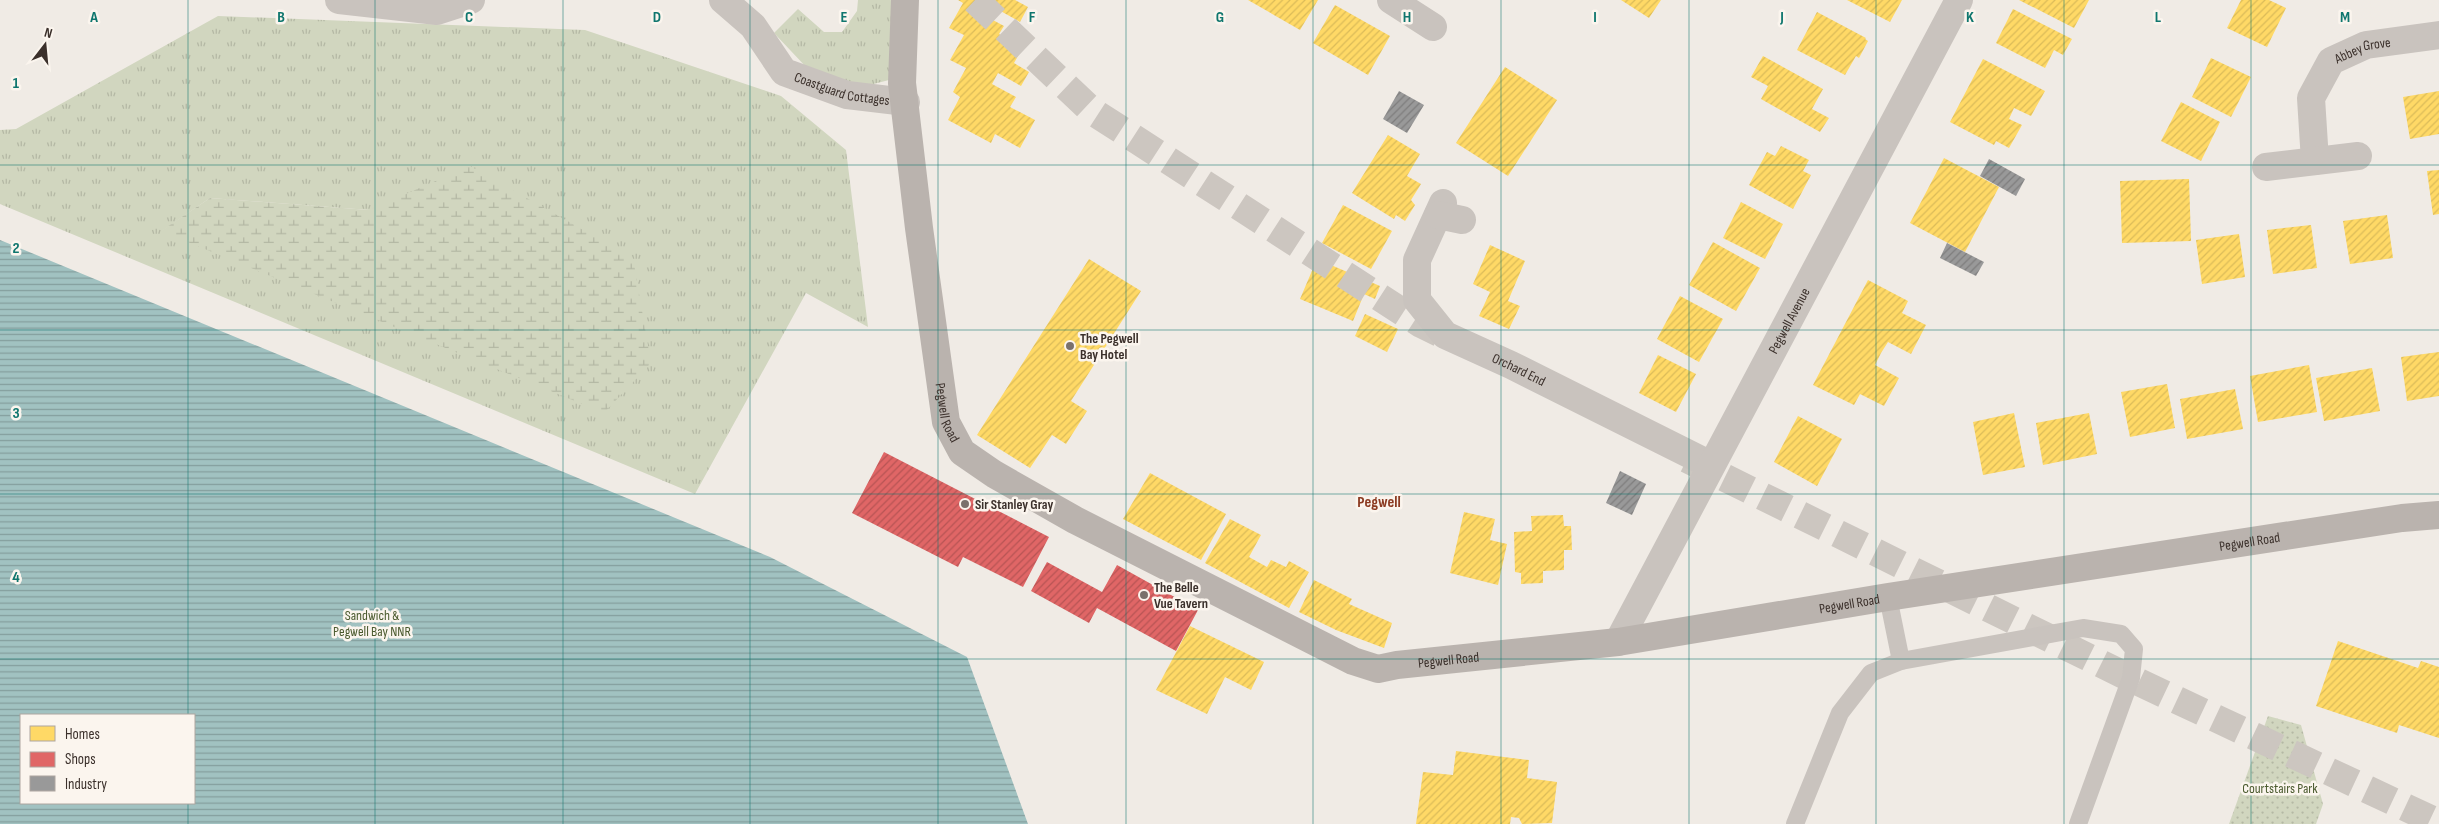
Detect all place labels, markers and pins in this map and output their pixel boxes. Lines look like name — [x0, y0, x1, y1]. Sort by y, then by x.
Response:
place label: The Pegwell Bay Hotel — [1080, 330, 1139, 363]
marker: The Pegwell Bay Hotel — [1064, 340, 1076, 352]
place label: Sir Stanley Gray — [975, 496, 1053, 513]
marker: Sir Stanley Gray — [959, 498, 971, 510]
place label: The Belle Vue Tavern — [1154, 579, 1208, 612]
marker: The Belle Vue Tavern — [1138, 589, 1150, 601]

